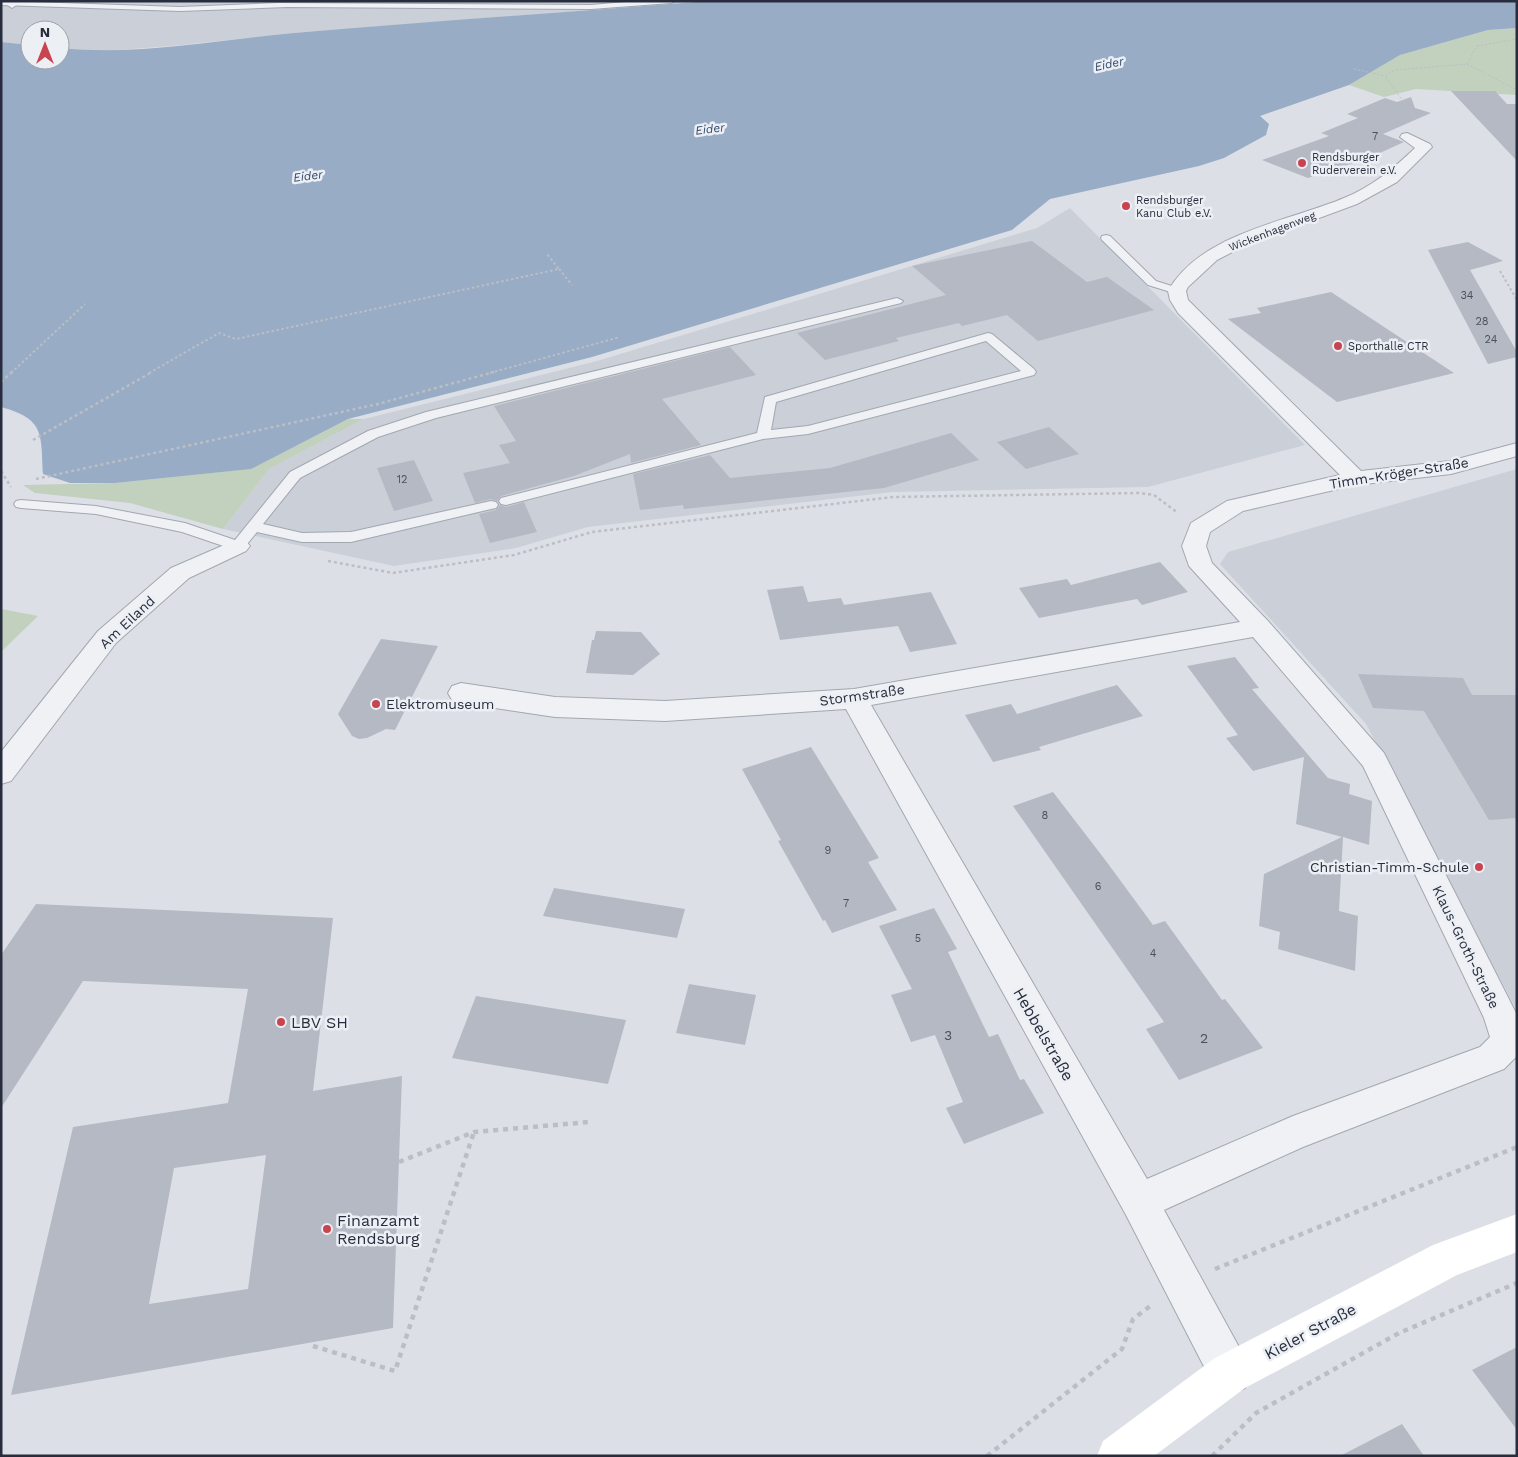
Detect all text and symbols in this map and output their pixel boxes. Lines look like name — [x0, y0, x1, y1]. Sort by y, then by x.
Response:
north arrow — [20, 20, 70, 70]
text: N — [40, 24, 50, 40]
water label: Eider — [1093, 54, 1126, 74]
water label: Eider — [694, 120, 727, 138]
house number: 7 — [1372, 130, 1378, 143]
place label: Rendsburger Ruderverein e.V. — [1312, 151, 1397, 177]
marker: Rendsburger Ruderverein e.V. — [1296, 157, 1308, 169]
water label: Eider — [292, 167, 325, 185]
place label: Rendsburger Kanu Club e.V. — [1136, 194, 1212, 220]
marker: Rendsburger Kanu Club e.V. — [1120, 200, 1132, 212]
street label: Wickenhagenweg — [1227, 209, 1318, 254]
house number: 34 — [1460, 289, 1474, 302]
house number: 28 — [1475, 315, 1489, 328]
house number: 24 — [1485, 333, 1498, 346]
marker: Sporthalle CTR — [1332, 340, 1344, 352]
place label: Sporthalle CTR — [1348, 340, 1429, 353]
street label: Timm-Kröger-Straße — [1328, 454, 1470, 492]
house number: 12 — [397, 473, 407, 486]
street label: Am Eiland — [96, 592, 158, 652]
street label: Stormstraße — [818, 681, 906, 709]
place label: Elektromuseum — [386, 696, 494, 712]
marker: Elektromuseum — [370, 698, 382, 710]
house number: 8 — [1042, 809, 1049, 822]
house number: 9 — [825, 844, 832, 857]
place label: Christian-Timm-Schule — [1310, 859, 1469, 875]
marker: Christian-Timm-Schule — [1473, 861, 1485, 873]
house number: 6 — [1095, 880, 1102, 893]
street label: Klaus-Groth-Straße — [1429, 883, 1503, 1011]
house number: 7 — [843, 897, 849, 910]
house number: 5 — [915, 932, 921, 945]
house number: 4 — [1150, 947, 1157, 960]
street label: Hebbelstraße — [1009, 984, 1078, 1084]
place label: LBV SH — [291, 1013, 348, 1032]
marker: LBV SH — [275, 1016, 287, 1028]
house number: 3 — [944, 1027, 952, 1043]
house number: 2 — [1200, 1030, 1208, 1046]
place label: Finanzamt Rendsburg — [337, 1211, 420, 1248]
marker: Finanzamt Rendsburg — [321, 1223, 333, 1235]
street label: Kieler Straße — [1261, 1299, 1359, 1364]

